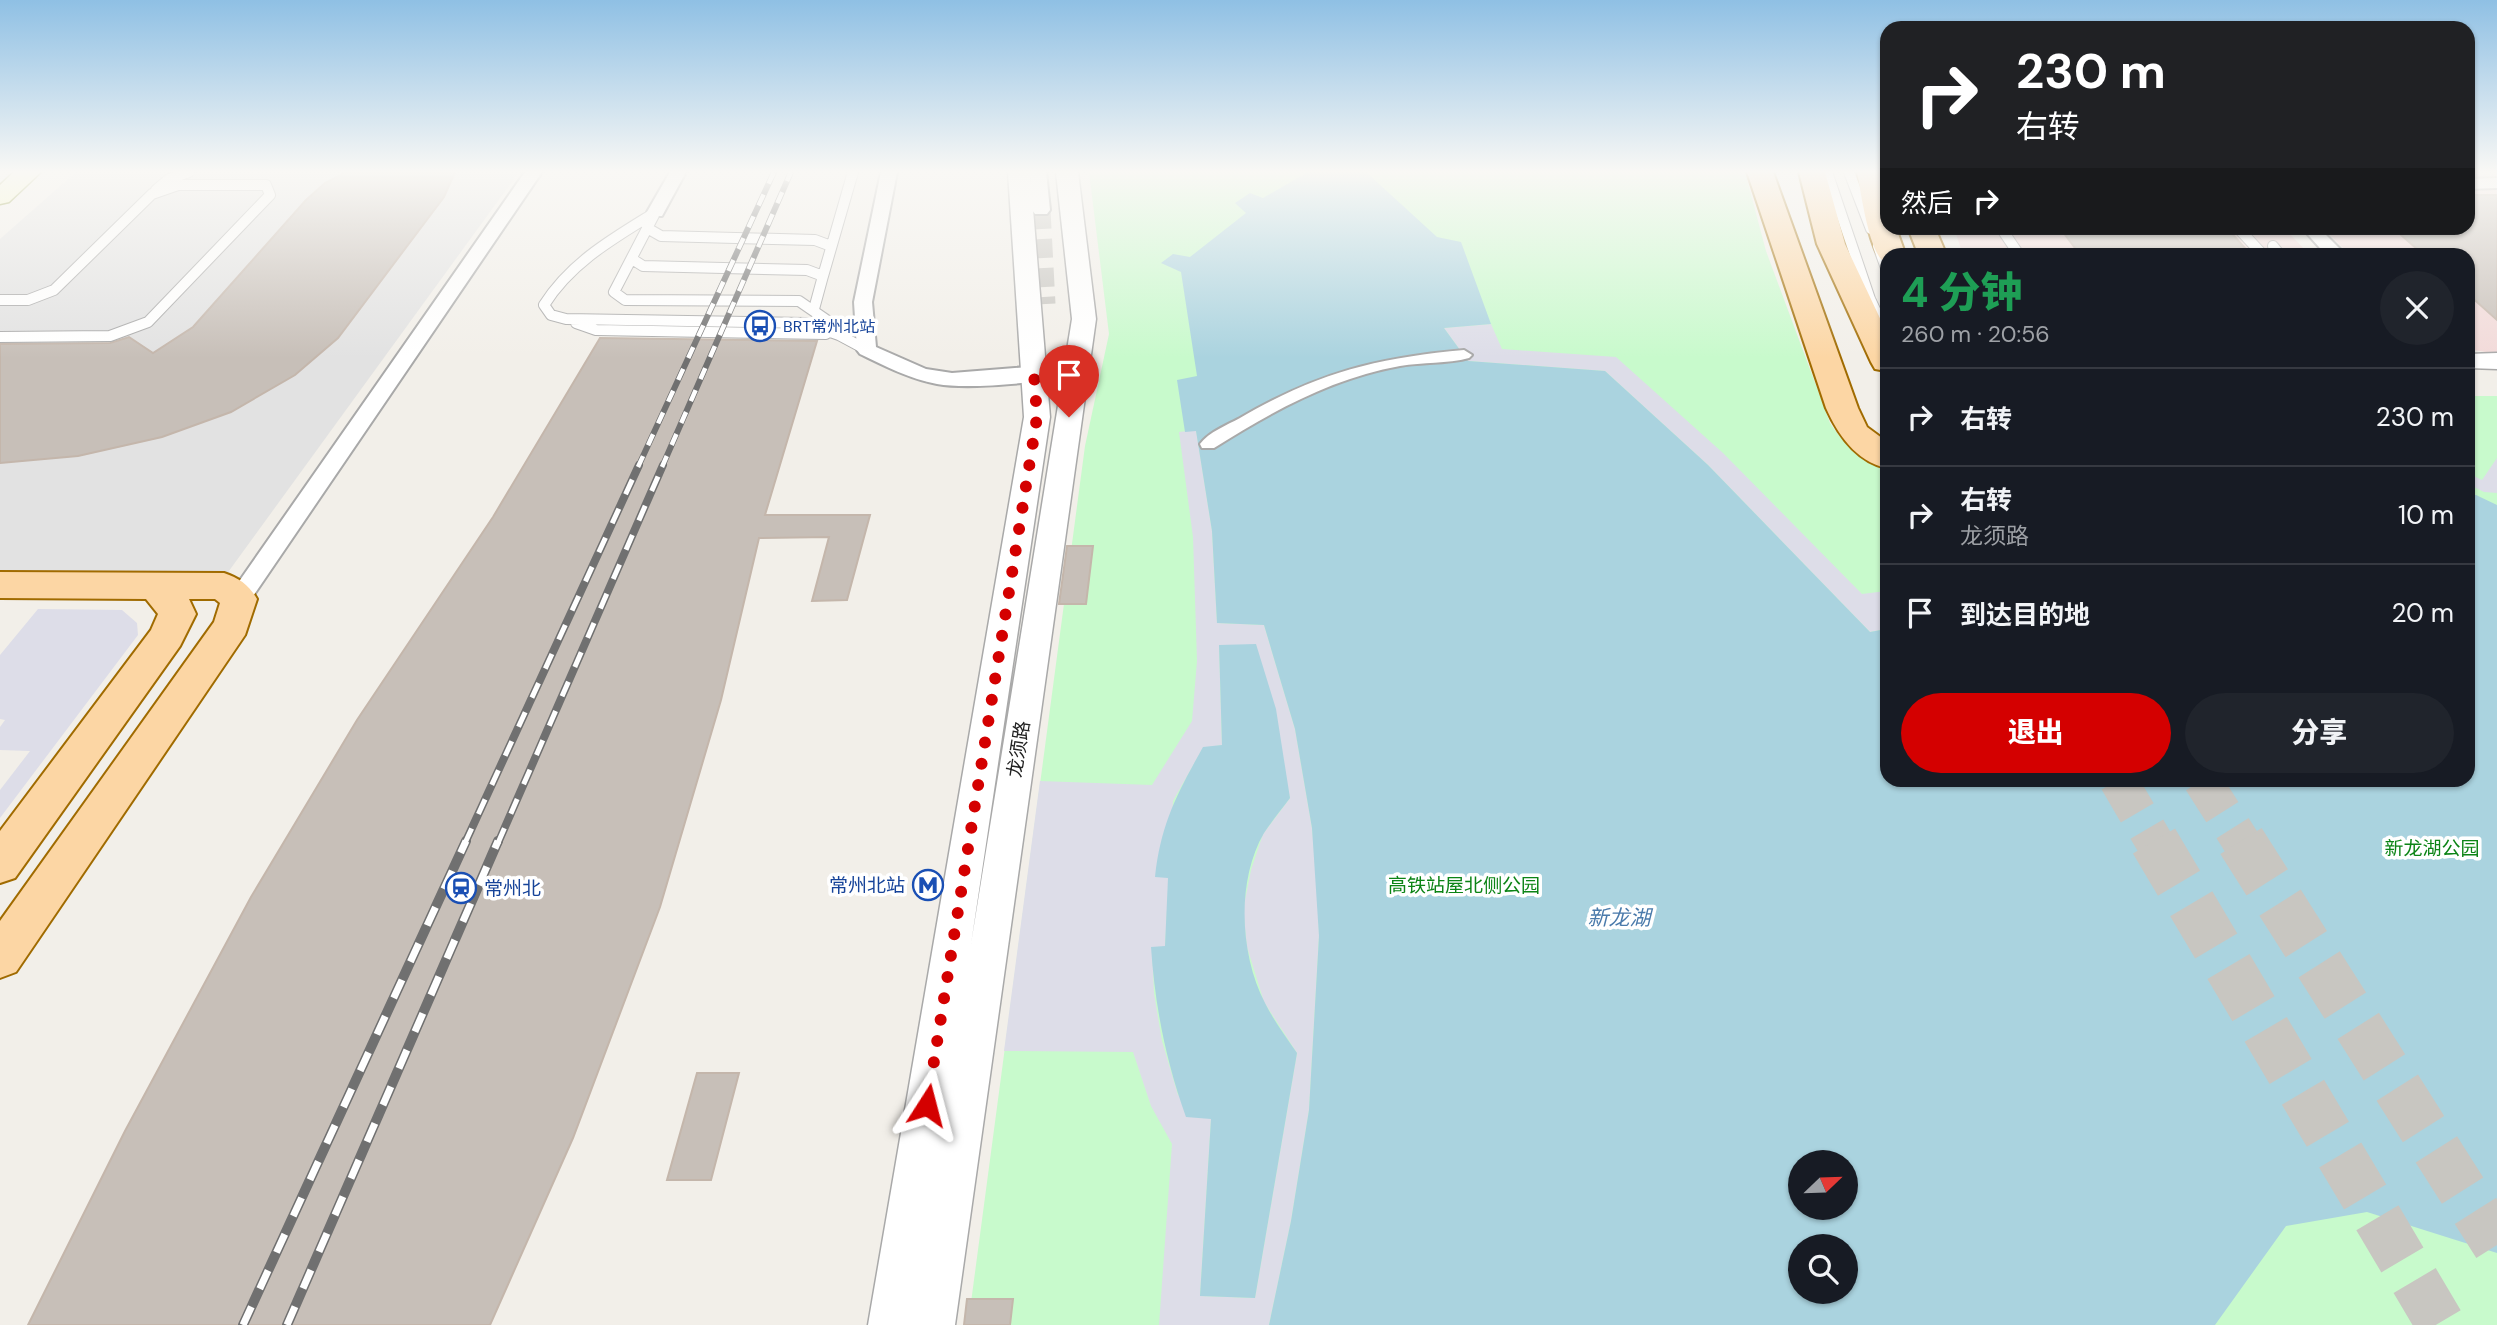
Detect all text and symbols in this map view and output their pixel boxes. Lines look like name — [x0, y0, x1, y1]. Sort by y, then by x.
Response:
text: 230 m — [2016, 39, 2166, 103]
icon: right — [1901, 49, 1992, 140]
text: 右转 — [2016, 106, 2080, 148]
icon: right — [1967, 182, 2005, 220]
text: 然后 — [1901, 186, 1953, 220]
text: 4 分钟 — [1901, 265, 2022, 320]
button: close — [2380, 271, 2454, 345]
bus stop icon: BRT常州北站 — [743, 309, 777, 343]
place label: BRT常州北站 — [783, 316, 875, 337]
text: 260 m · 20:56 — [1901, 319, 2050, 349]
pin — [1039, 345, 1099, 417]
icon: arrive — [1050, 356, 1088, 394]
icon: right — [1901, 398, 1939, 436]
text: 230 m — [2376, 400, 2454, 434]
text: 右转 — [1960, 402, 2012, 436]
text: 右转 — [1960, 483, 2012, 517]
icon: right — [1901, 496, 1939, 534]
text: 10 m — [2398, 498, 2454, 532]
text: 龙须路 — [1960, 521, 2029, 551]
icon: arrive — [1901, 594, 1939, 632]
text: 20 m — [2391, 596, 2454, 630]
text: 到达目的地 — [1960, 598, 2090, 632]
button: 退出 — [1901, 693, 2171, 773]
button: 分享 — [2185, 693, 2454, 773]
street label: 龙须路 — [1002, 719, 1035, 779]
park label: 新龙湖公园 — [2384, 836, 2480, 861]
metro station icon: 常州北站 — [911, 868, 945, 902]
station icon: 常州北 — [444, 871, 478, 905]
place label: 常州北站 — [829, 873, 905, 898]
park label: 高铁站屋北侧公园 — [1388, 873, 1540, 898]
place label: 常州北 — [484, 876, 541, 901]
water label: 新龙湖 — [1588, 904, 1653, 932]
position arrow — [890, 1068, 964, 1142]
north arrow — [1788, 1150, 1858, 1220]
map controls — [1788, 1150, 1858, 1304]
button: search — [1788, 1234, 1858, 1304]

